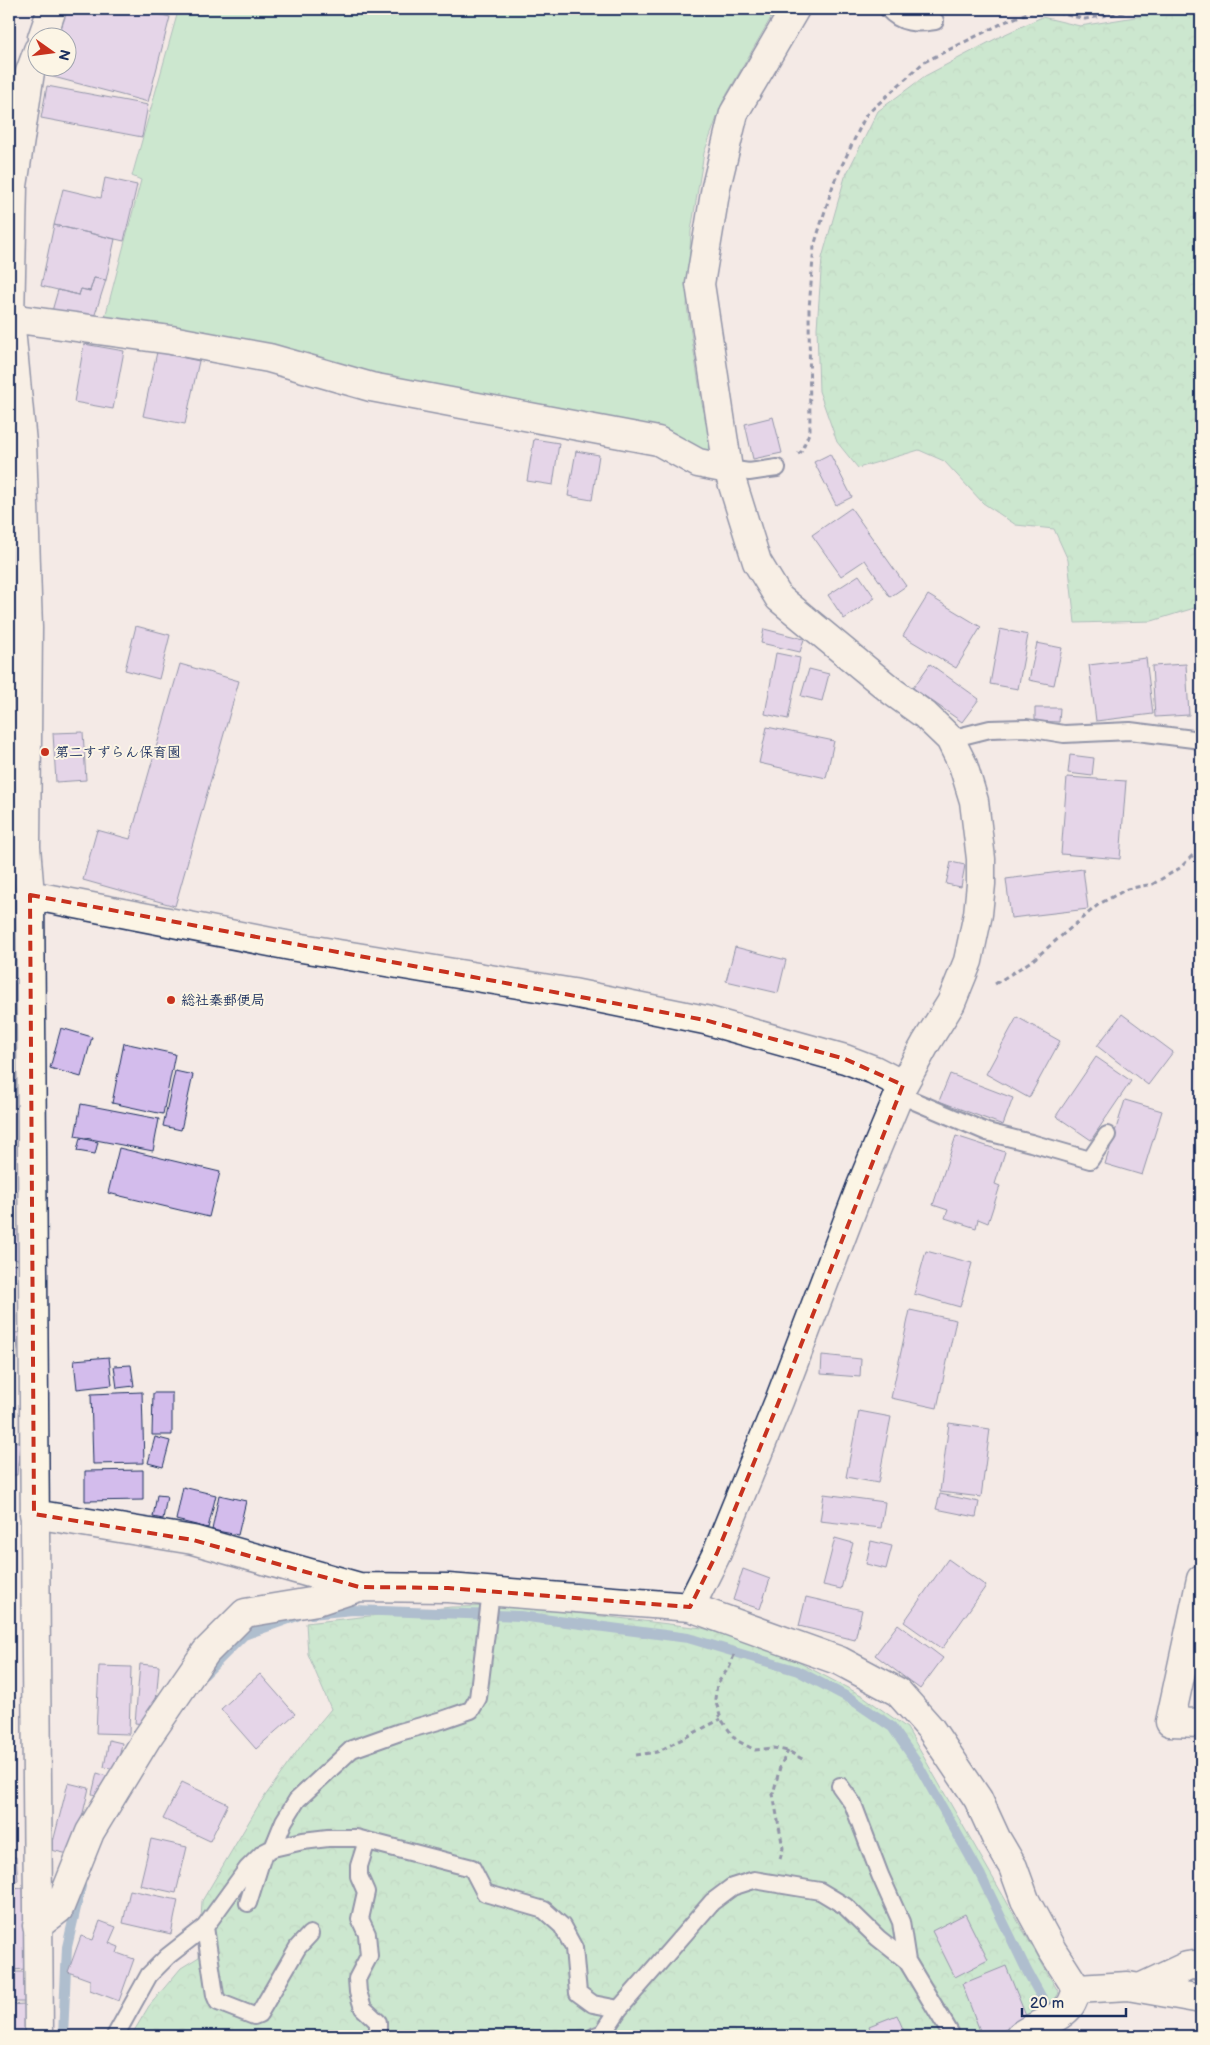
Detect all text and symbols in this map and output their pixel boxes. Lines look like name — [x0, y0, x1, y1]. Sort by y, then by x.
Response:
north arrow — [28, 28, 78, 78]
text: N — [55, 48, 74, 62]
place label: 第二すずらん保育園 — [55, 744, 181, 761]
marker: 第二すずらん保育園 — [39, 746, 51, 758]
place label: 総社秦郵便局 — [181, 992, 265, 1009]
marker: 総社秦郵便局 — [165, 994, 177, 1006]
scale bar — [1022, 1985, 1126, 2017]
text: 20 m — [1030, 1994, 1064, 2013]

